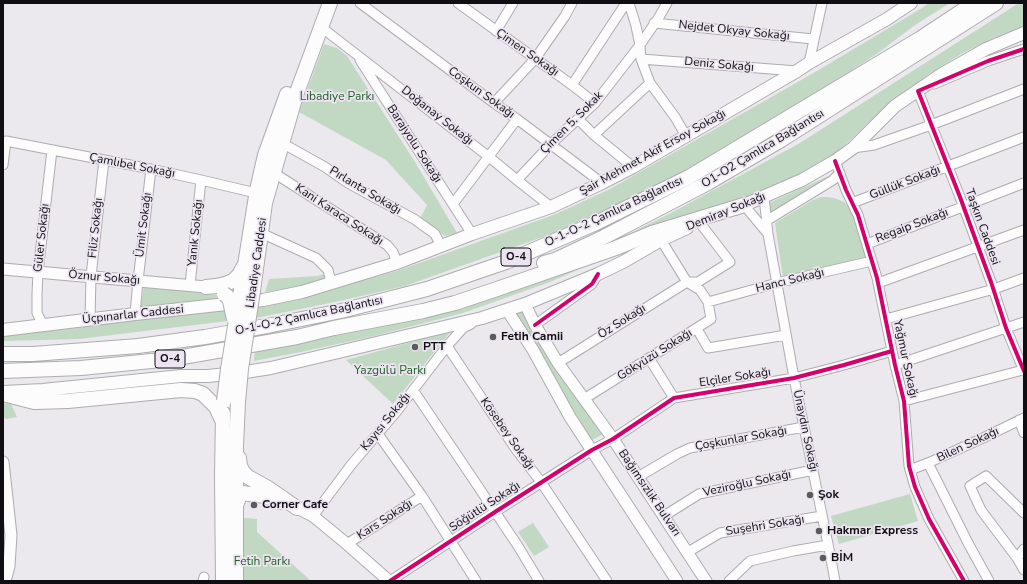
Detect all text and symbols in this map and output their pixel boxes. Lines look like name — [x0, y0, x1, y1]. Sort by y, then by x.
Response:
street label: Nejdet Okyay Sokağı — [678, 18, 790, 44]
street label: Çimen Sokağı — [493, 26, 561, 80]
street label: Deniz Sokağı — [684, 55, 754, 75]
street label: Coşkun Sokağı — [445, 64, 517, 122]
street label: Doğanay Sokağı — [398, 83, 476, 149]
street label: Çimen 5. Sokak — [538, 89, 606, 157]
park label: Libadiye Parkı — [300, 90, 374, 104]
street label: Barajyolu Sokağı — [383, 102, 445, 186]
street label: Şair Mehmet Akif Ersoy Sokağı — [577, 107, 729, 199]
street label: O1-O2 Çamlıca Bağlantısı — [699, 107, 827, 191]
street label: Çamlıbel Sokağı — [88, 151, 176, 181]
street label: Güllük Sokağı — [868, 163, 942, 203]
street label: Pırlanta Sokağı — [327, 164, 403, 218]
street label: O-1-O-2 Çamlıca Bağlantısı — [543, 174, 685, 250]
street label: Kani Karaca Sokağı — [292, 181, 386, 249]
street label: Taşkın Caddesi — [962, 187, 1002, 267]
street label: Demiray Sokağı — [684, 190, 768, 234]
street label: Ümit Sokağı — [133, 192, 155, 258]
street label: Filiz Sokağı — [86, 197, 106, 259]
street label: Yanık Sokağı — [185, 199, 207, 267]
street label: Güler Sokağı — [31, 203, 53, 273]
street label: Regaip Sokağı — [874, 206, 950, 246]
street label: Libadiye Caddesi — [244, 217, 270, 309]
road number: O-4 — [501, 248, 531, 266]
street label: Hancı Sokağı — [754, 266, 826, 296]
street label: Öznur Sokağı — [68, 268, 140, 288]
street label: O-1-O-2 Çamlıca Bağlantısı — [234, 293, 384, 339]
street label: Öz Sokağı — [595, 302, 649, 342]
street label: Üçpınarlar Caddesi — [82, 303, 184, 327]
street label: Yağmur Sokağı — [890, 318, 920, 400]
street label: Gökyüzü Sokağı — [615, 326, 695, 384]
place label: Fetih Camii — [501, 330, 563, 344]
marker: Fetih Camii — [488, 332, 498, 342]
place label: PTT — [423, 340, 446, 354]
marker: PTT — [410, 342, 420, 352]
road number: O-4 — [155, 350, 185, 368]
park label: Yazgülü Parkı — [354, 364, 426, 378]
street label: Elçiler Sokağı — [698, 365, 772, 391]
street label: Ünaydın Sokağı — [789, 389, 821, 473]
street label: Kayısı Sokağı — [358, 390, 414, 454]
street label: Kösebey Sokağı — [477, 395, 537, 473]
street label: Çoşkunlar Sokağı — [694, 424, 788, 454]
street label: Bilen Sokağı — [935, 424, 1001, 466]
street label: Bağımsızlık Bulvarı — [615, 447, 683, 539]
street label: Veziroğlu Sokağı — [702, 468, 792, 500]
street label: Söğütlü Sokağı — [447, 479, 523, 535]
place label: Şok — [818, 488, 839, 502]
marker: Şok — [805, 490, 815, 500]
street label: Kars Sokağı — [355, 497, 415, 543]
place label: Corner Cafe — [262, 498, 328, 512]
marker: Corner Cafe — [249, 500, 259, 510]
street label: Suşehri Sokağı — [725, 513, 805, 539]
place label: Hakmar Express — [827, 524, 918, 538]
marker: Hakmar Express — [814, 526, 824, 536]
place label: BİM — [831, 551, 853, 565]
marker: BİM — [818, 553, 828, 563]
park label: Fetih Parkı — [234, 555, 290, 569]

